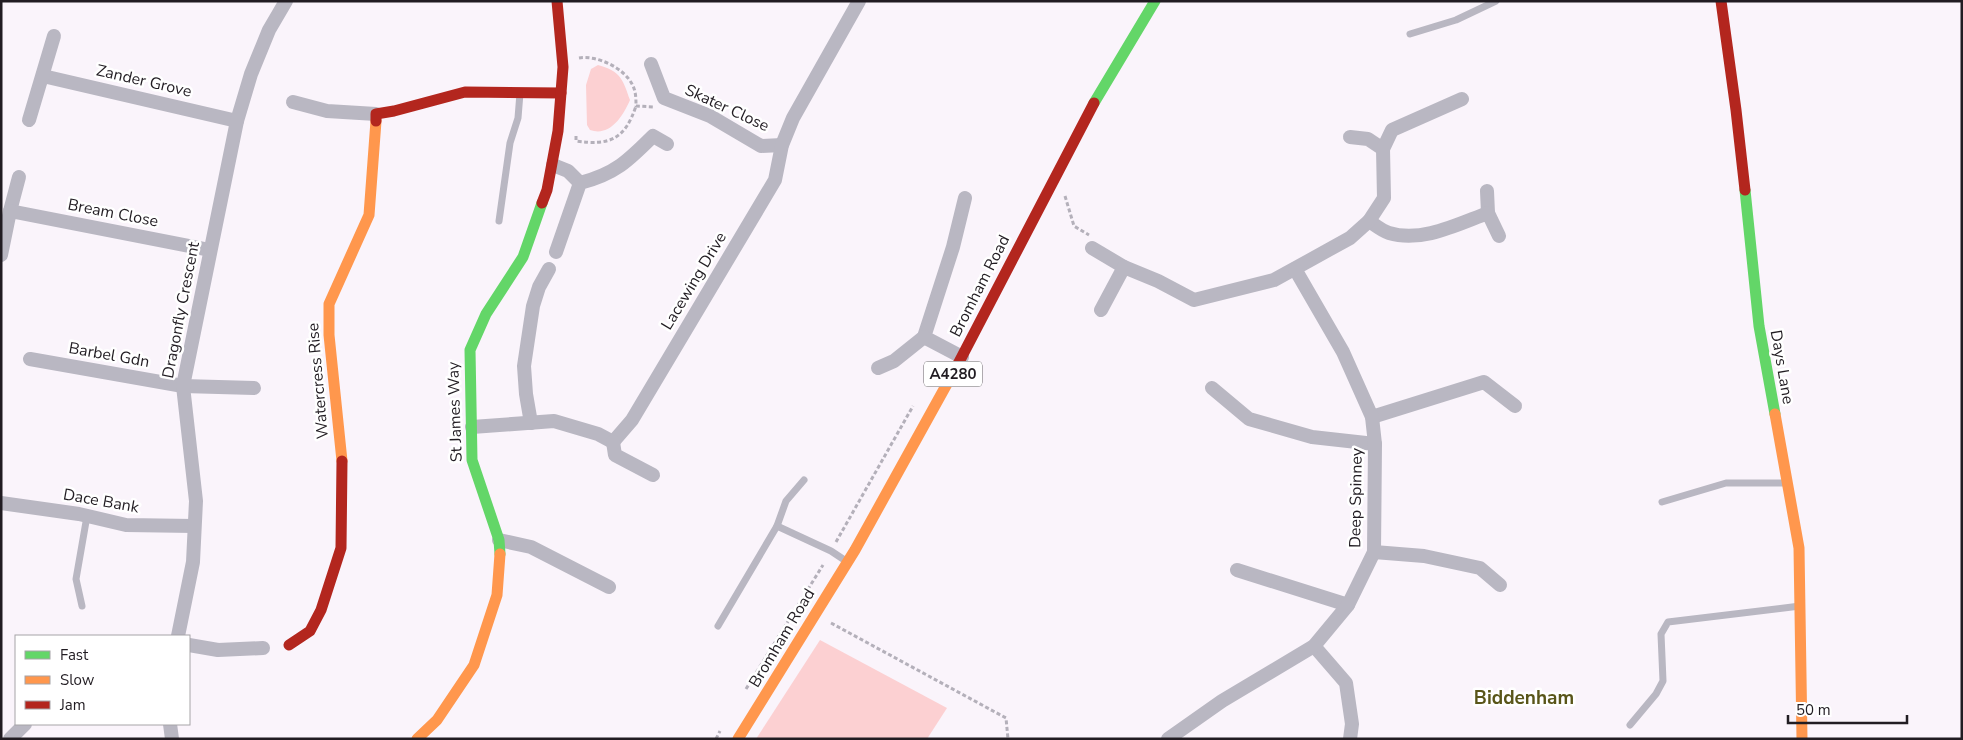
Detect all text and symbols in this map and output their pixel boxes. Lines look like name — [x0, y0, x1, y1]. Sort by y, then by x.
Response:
street label: Zander Grove — [94, 59, 194, 103]
street label: Skater Close — [681, 79, 773, 137]
street label: Bream Close — [66, 193, 160, 233]
street label: Lacewing Drive — [656, 228, 732, 334]
street label: Bromham Road — [945, 231, 1015, 341]
street label: Dragonfly Crescent — [157, 239, 205, 380]
street label: Watercress Rise — [302, 322, 334, 440]
street label: Days Lane — [1765, 328, 1799, 406]
street label: Barbel Gdn — [67, 337, 151, 373]
street label: St James Way — [442, 361, 468, 463]
road number: A4280 — [924, 362, 982, 386]
street label: Deep Spinney — [1344, 447, 1368, 548]
street label: Dace Bank — [61, 484, 142, 519]
street label: Bromham Road — [744, 584, 820, 692]
legend — [15, 635, 190, 725]
text: Fast — [60, 645, 89, 665]
text: Slow — [60, 670, 95, 690]
district label: Biddenham — [1474, 685, 1574, 711]
scale bar — [1788, 692, 1907, 724]
text: Jam — [59, 695, 86, 715]
text: 50 m — [1796, 700, 1831, 720]

